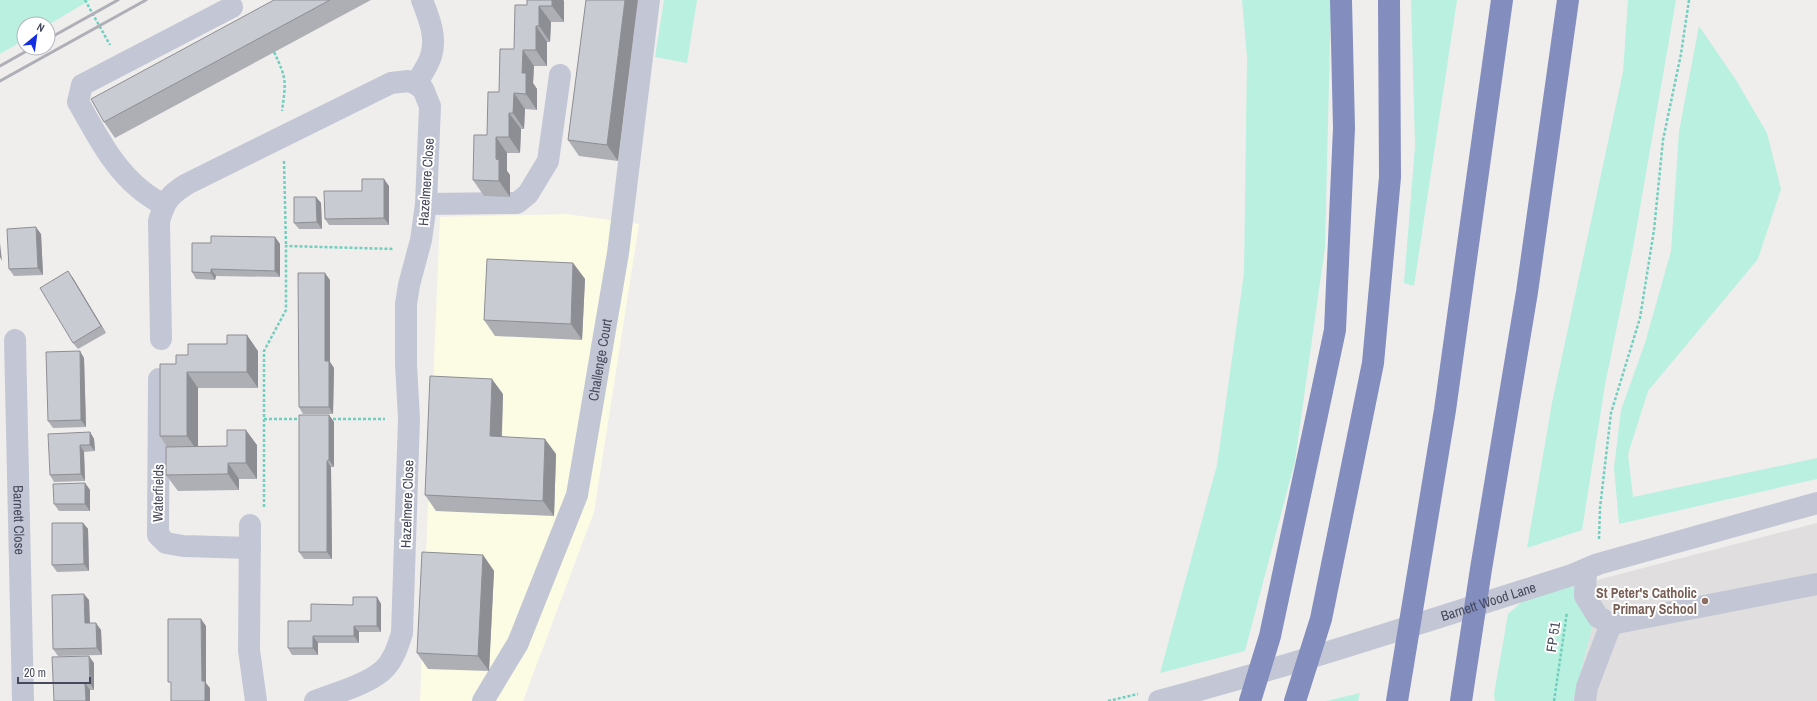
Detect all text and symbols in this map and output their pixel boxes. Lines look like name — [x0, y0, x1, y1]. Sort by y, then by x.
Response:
north arrow — [16, 16, 56, 56]
text: N — [35, 20, 47, 35]
street label: Hazelmere Close — [414, 137, 438, 227]
street label: Challenge Court — [584, 318, 616, 402]
street label: Hazelmere Close — [396, 460, 418, 548]
street label: Waterfields — [148, 464, 168, 522]
street label: Barnett Close — [9, 485, 29, 555]
street label: Barnett Wood Lane — [1439, 578, 1538, 625]
place label: St Peter's Catholic Primary School — [1596, 584, 1697, 618]
marker: St Peter's Catholic Primary School — [1700, 596, 1710, 606]
street label: FP 51 — [1542, 620, 1564, 653]
scale bar — [18, 659, 90, 685]
text: 20 m — [24, 665, 46, 681]

